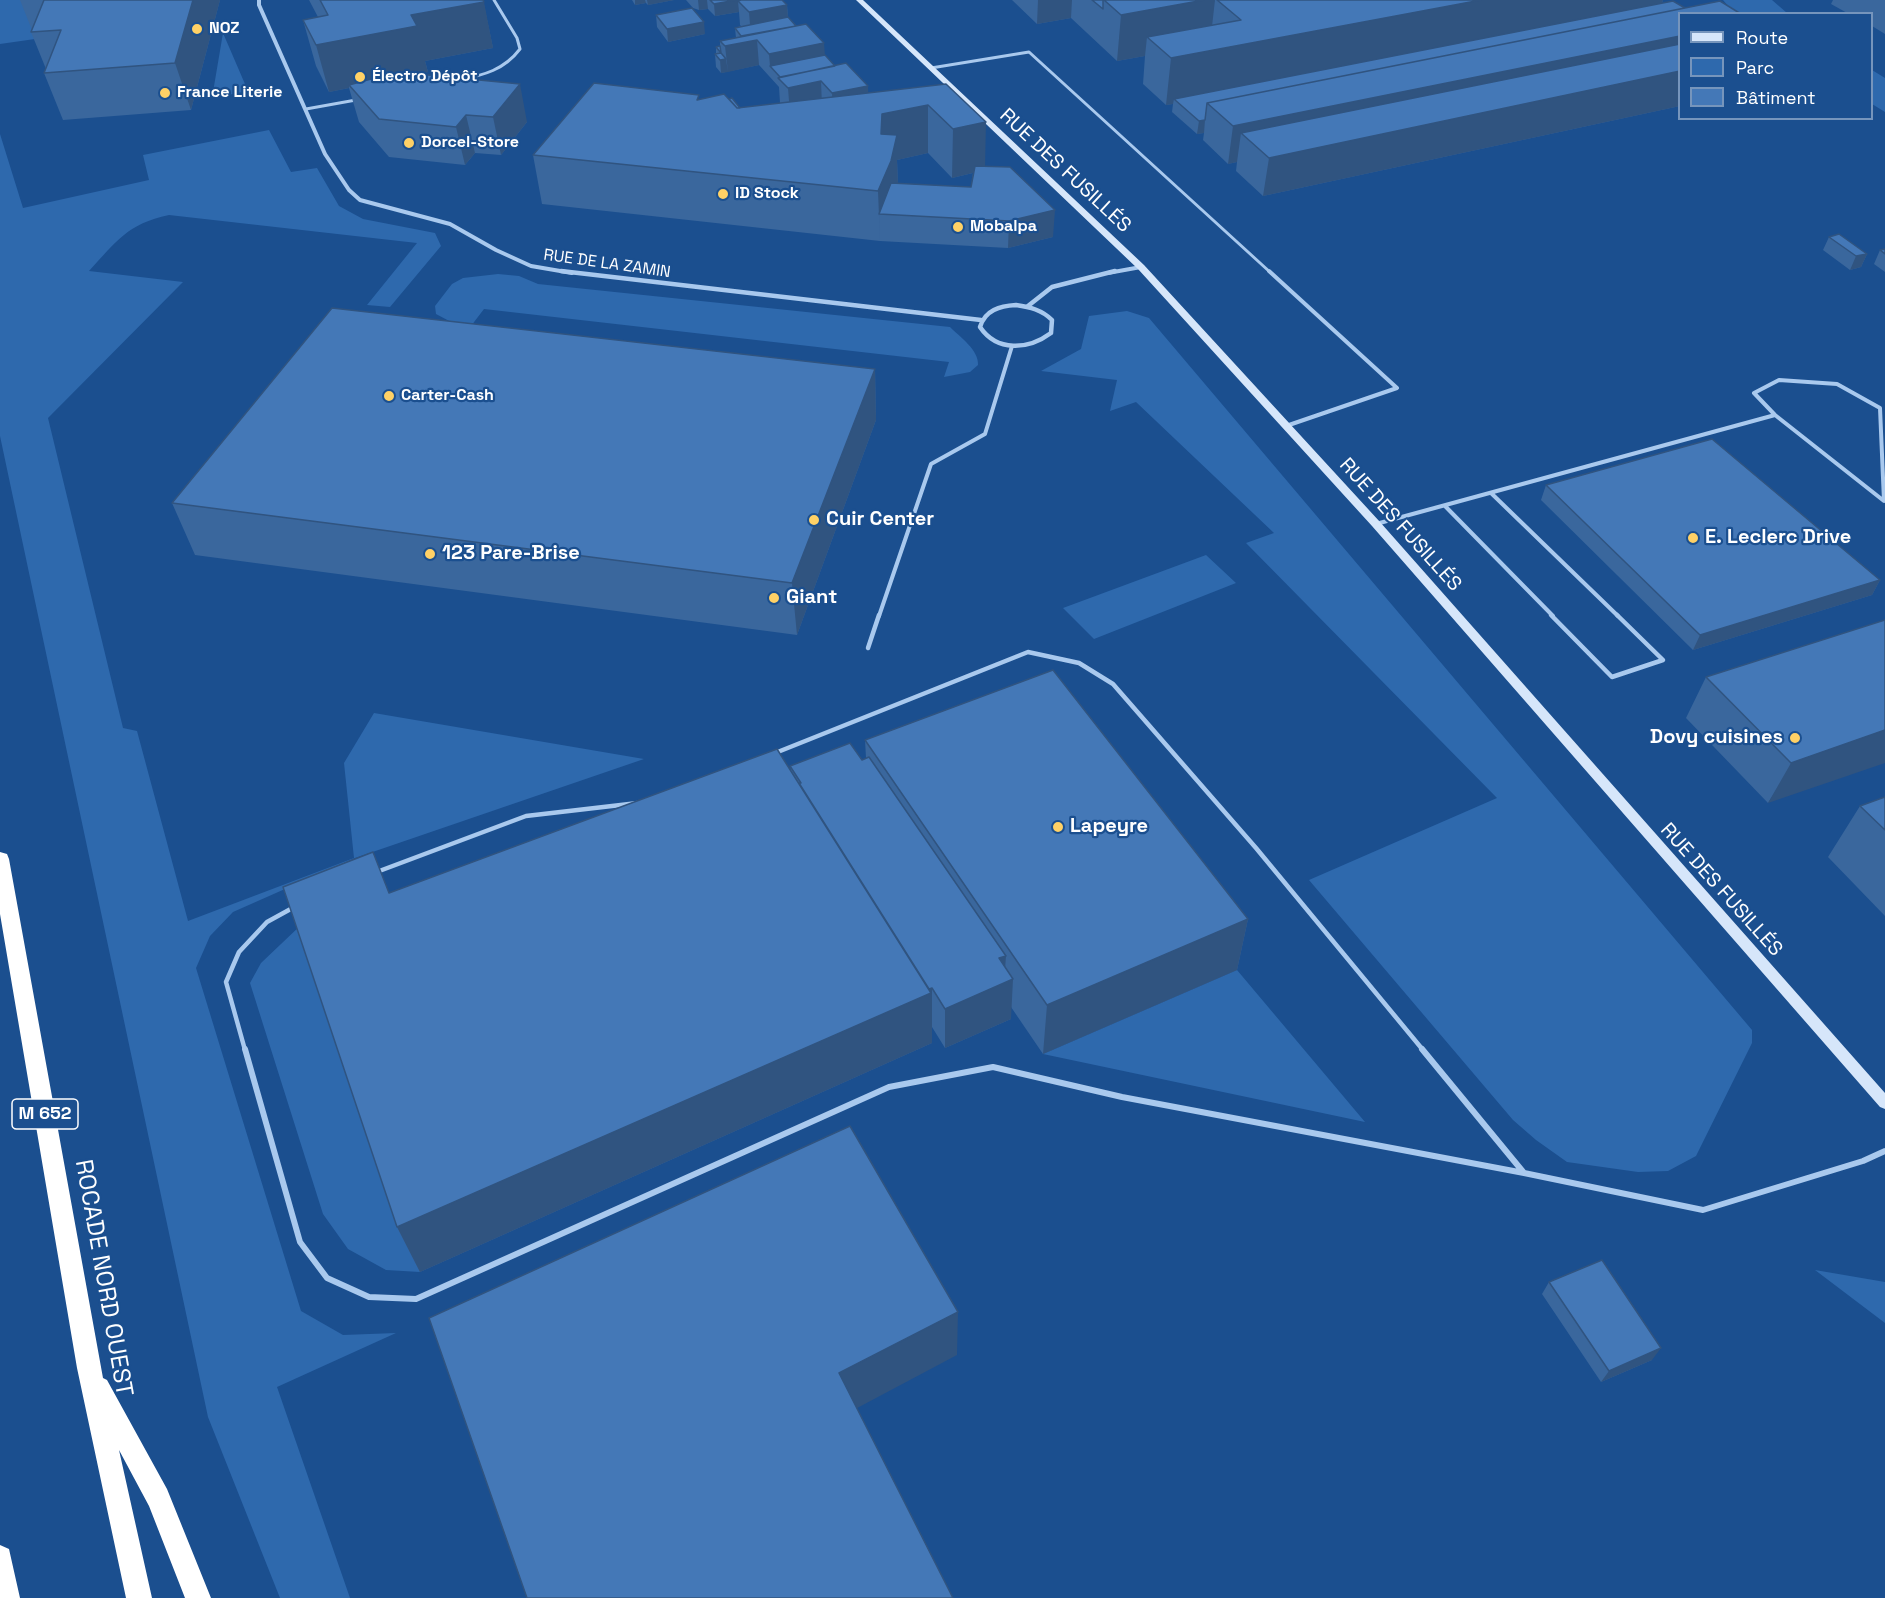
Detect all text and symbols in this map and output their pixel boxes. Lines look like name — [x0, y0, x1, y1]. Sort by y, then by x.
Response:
legend — [1678, 12, 1873, 120]
place label: NOZ — [209, 19, 240, 39]
marker: NOZ — [190, 22, 204, 36]
text: Route — [1736, 26, 1788, 49]
text: Parc — [1736, 56, 1774, 79]
place label: Électro Dépôt — [372, 67, 478, 87]
marker: Électro Dépôt — [353, 70, 367, 84]
place label: France Literie — [177, 83, 282, 103]
marker: France Literie — [158, 86, 172, 100]
text: Bâtiment — [1736, 86, 1816, 109]
street label: RUE DES FUSILLÉS — [994, 104, 1136, 238]
place label: Dorcel-Store — [421, 133, 519, 153]
marker: Dorcel-Store — [402, 136, 416, 150]
place label: ID Stock — [735, 184, 799, 204]
marker: ID Stock — [716, 187, 730, 201]
place label: Mobalpa — [970, 217, 1037, 237]
marker: Mobalpa — [951, 220, 965, 234]
street label: RUE DE LA ZAMIN — [542, 246, 672, 282]
place label: Carter-Cash — [401, 386, 494, 406]
marker: Carter-Cash — [382, 389, 396, 403]
street label: RUE DES FUSILLÉS — [1334, 453, 1466, 597]
place label: Cuir Center — [826, 508, 934, 532]
marker: Cuir Center — [807, 513, 821, 527]
place label: E. Leclerc Drive — [1705, 526, 1851, 550]
marker: E. Leclerc Drive — [1686, 531, 1700, 545]
place label: 123 Pare-Brise — [442, 542, 580, 566]
marker: 123 Pare-Brise — [423, 547, 437, 561]
place label: Giant — [786, 586, 837, 610]
marker: Giant — [767, 591, 781, 605]
place label: Dovy cuisines — [1650, 726, 1783, 750]
marker: Dovy cuisines — [1788, 731, 1802, 745]
place label: Lapeyre — [1070, 815, 1148, 839]
street label: RUE DES FUSILLÉS — [1655, 818, 1787, 962]
marker: Lapeyre — [1051, 820, 1065, 834]
road number: M 652 — [12, 1099, 78, 1129]
street label: ROCADE NORD OUEST — [68, 1157, 138, 1399]

